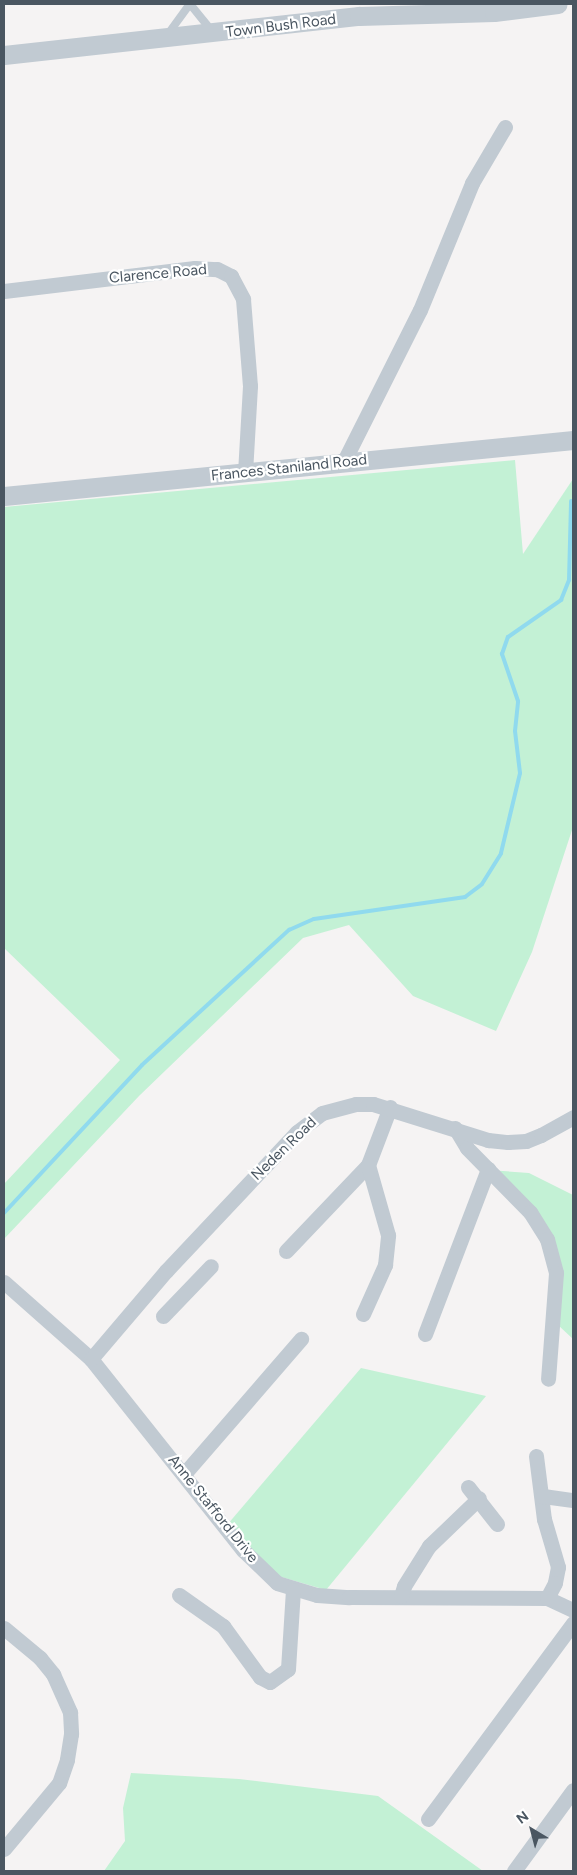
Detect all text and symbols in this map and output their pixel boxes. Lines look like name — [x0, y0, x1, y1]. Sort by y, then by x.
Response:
street label: Town Bush Road — [225, 10, 337, 42]
street label: Clarence Road — [108, 261, 208, 287]
street label: Frances Staniland Road — [210, 451, 368, 485]
street label: Neden Road — [248, 1114, 320, 1184]
street label: Anne Stafford Drive — [164, 1452, 262, 1566]
north arrow — [507, 1805, 557, 1855]
text: N — [513, 1808, 532, 1828]

